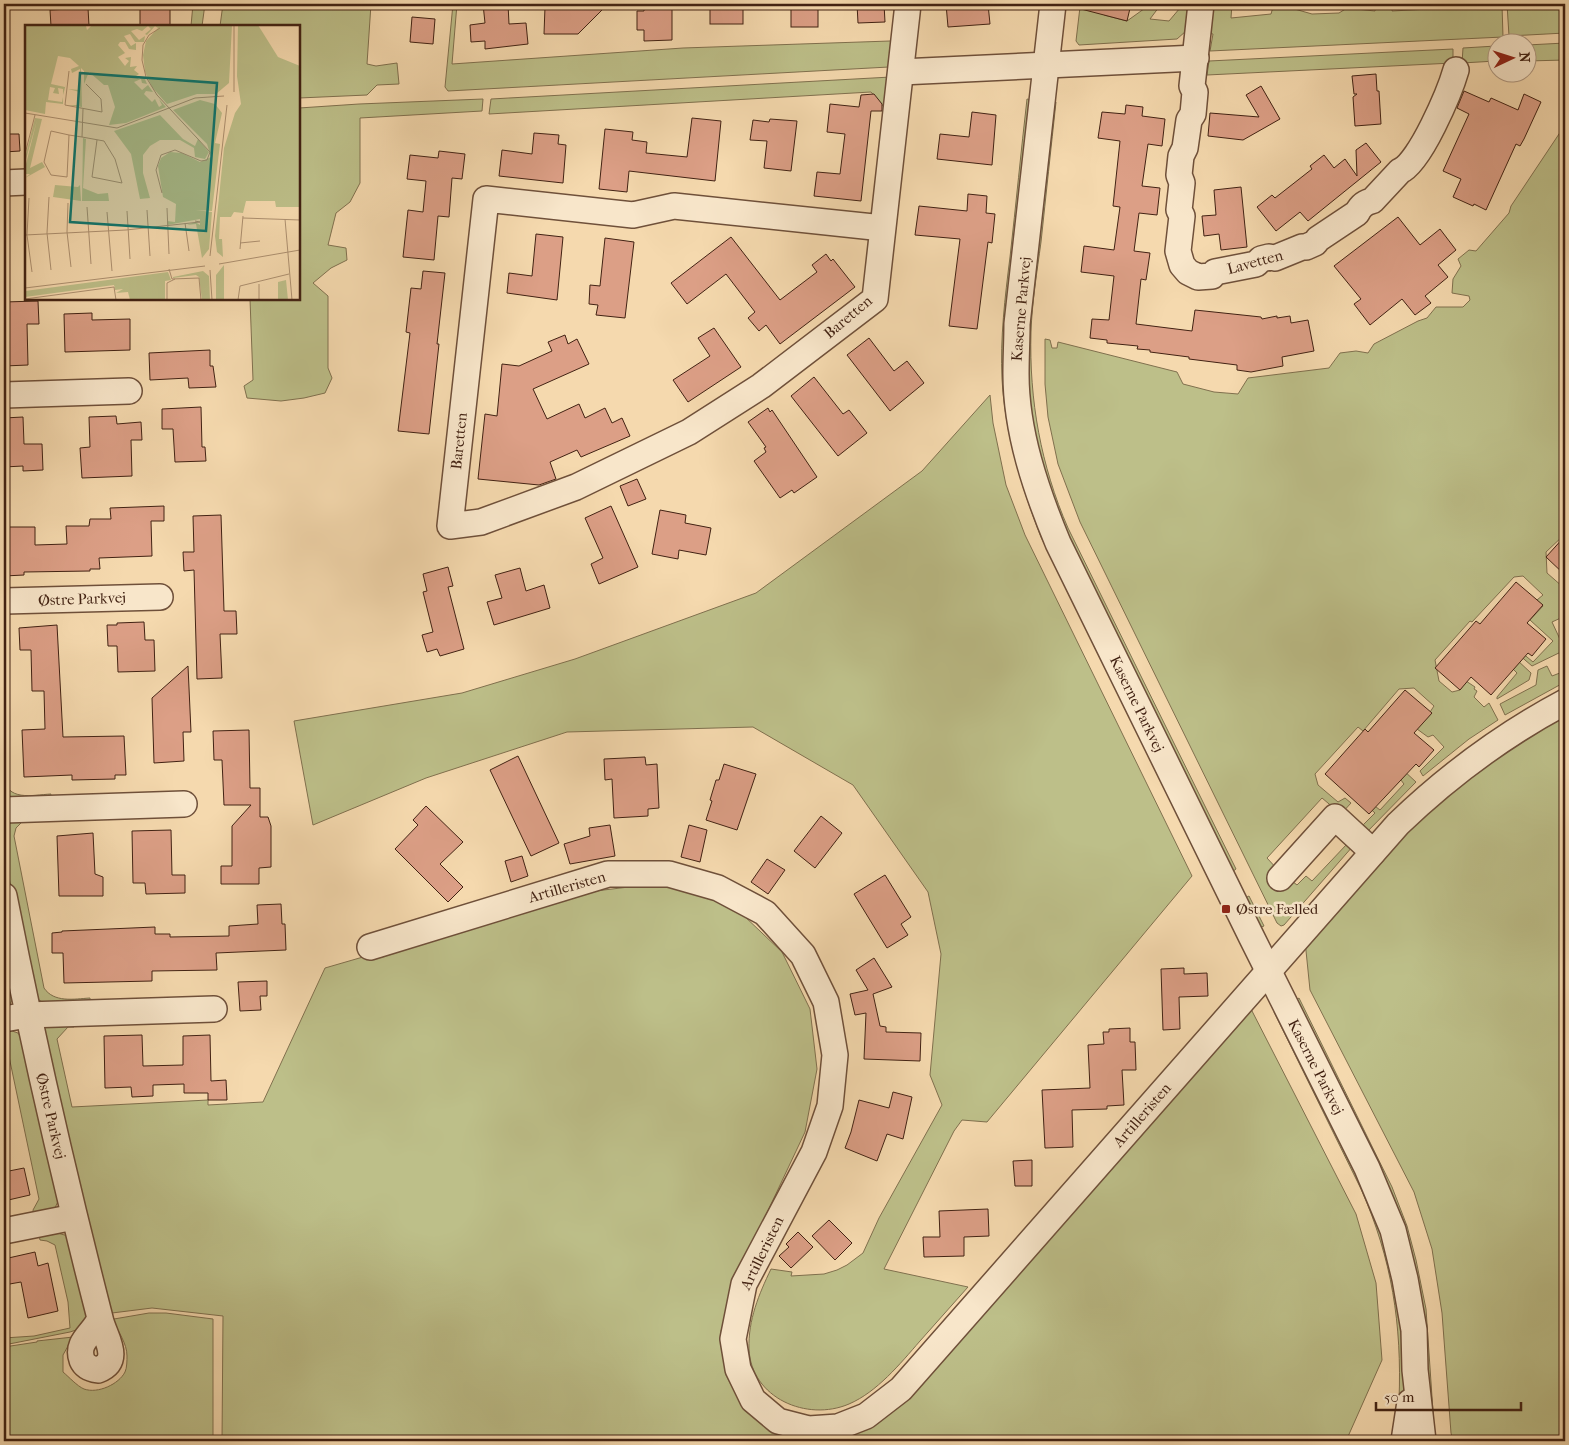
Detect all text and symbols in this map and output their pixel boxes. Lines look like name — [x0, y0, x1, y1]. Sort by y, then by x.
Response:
inset map — [25, 25, 300, 300]
north arrow — [1486, 32, 1536, 82]
text: N — [1516, 51, 1533, 63]
street label: Lavetten — [1225, 246, 1285, 278]
street label: Kaserne Parkvej — [1007, 256, 1035, 362]
street label: Baretten — [820, 292, 876, 342]
street label: Baretten — [447, 411, 471, 470]
street label: Østre Parkvej — [38, 588, 126, 610]
street label: Kaserne Parkvej — [1106, 653, 1168, 755]
street label: Artilleristen — [525, 867, 608, 907]
place label: Østre Fælled — [1236, 900, 1319, 918]
marker: Østre Fælled — [1220, 903, 1232, 915]
street label: Kaserne Parkvej — [1284, 1016, 1348, 1118]
street label: Østre Parkvej — [32, 1071, 70, 1161]
street label: Artilleristen — [1108, 1079, 1175, 1152]
street label: Artilleristen — [736, 1213, 788, 1294]
scale bar — [1376, 1380, 1522, 1412]
text: 50 m — [1384, 1388, 1415, 1406]

